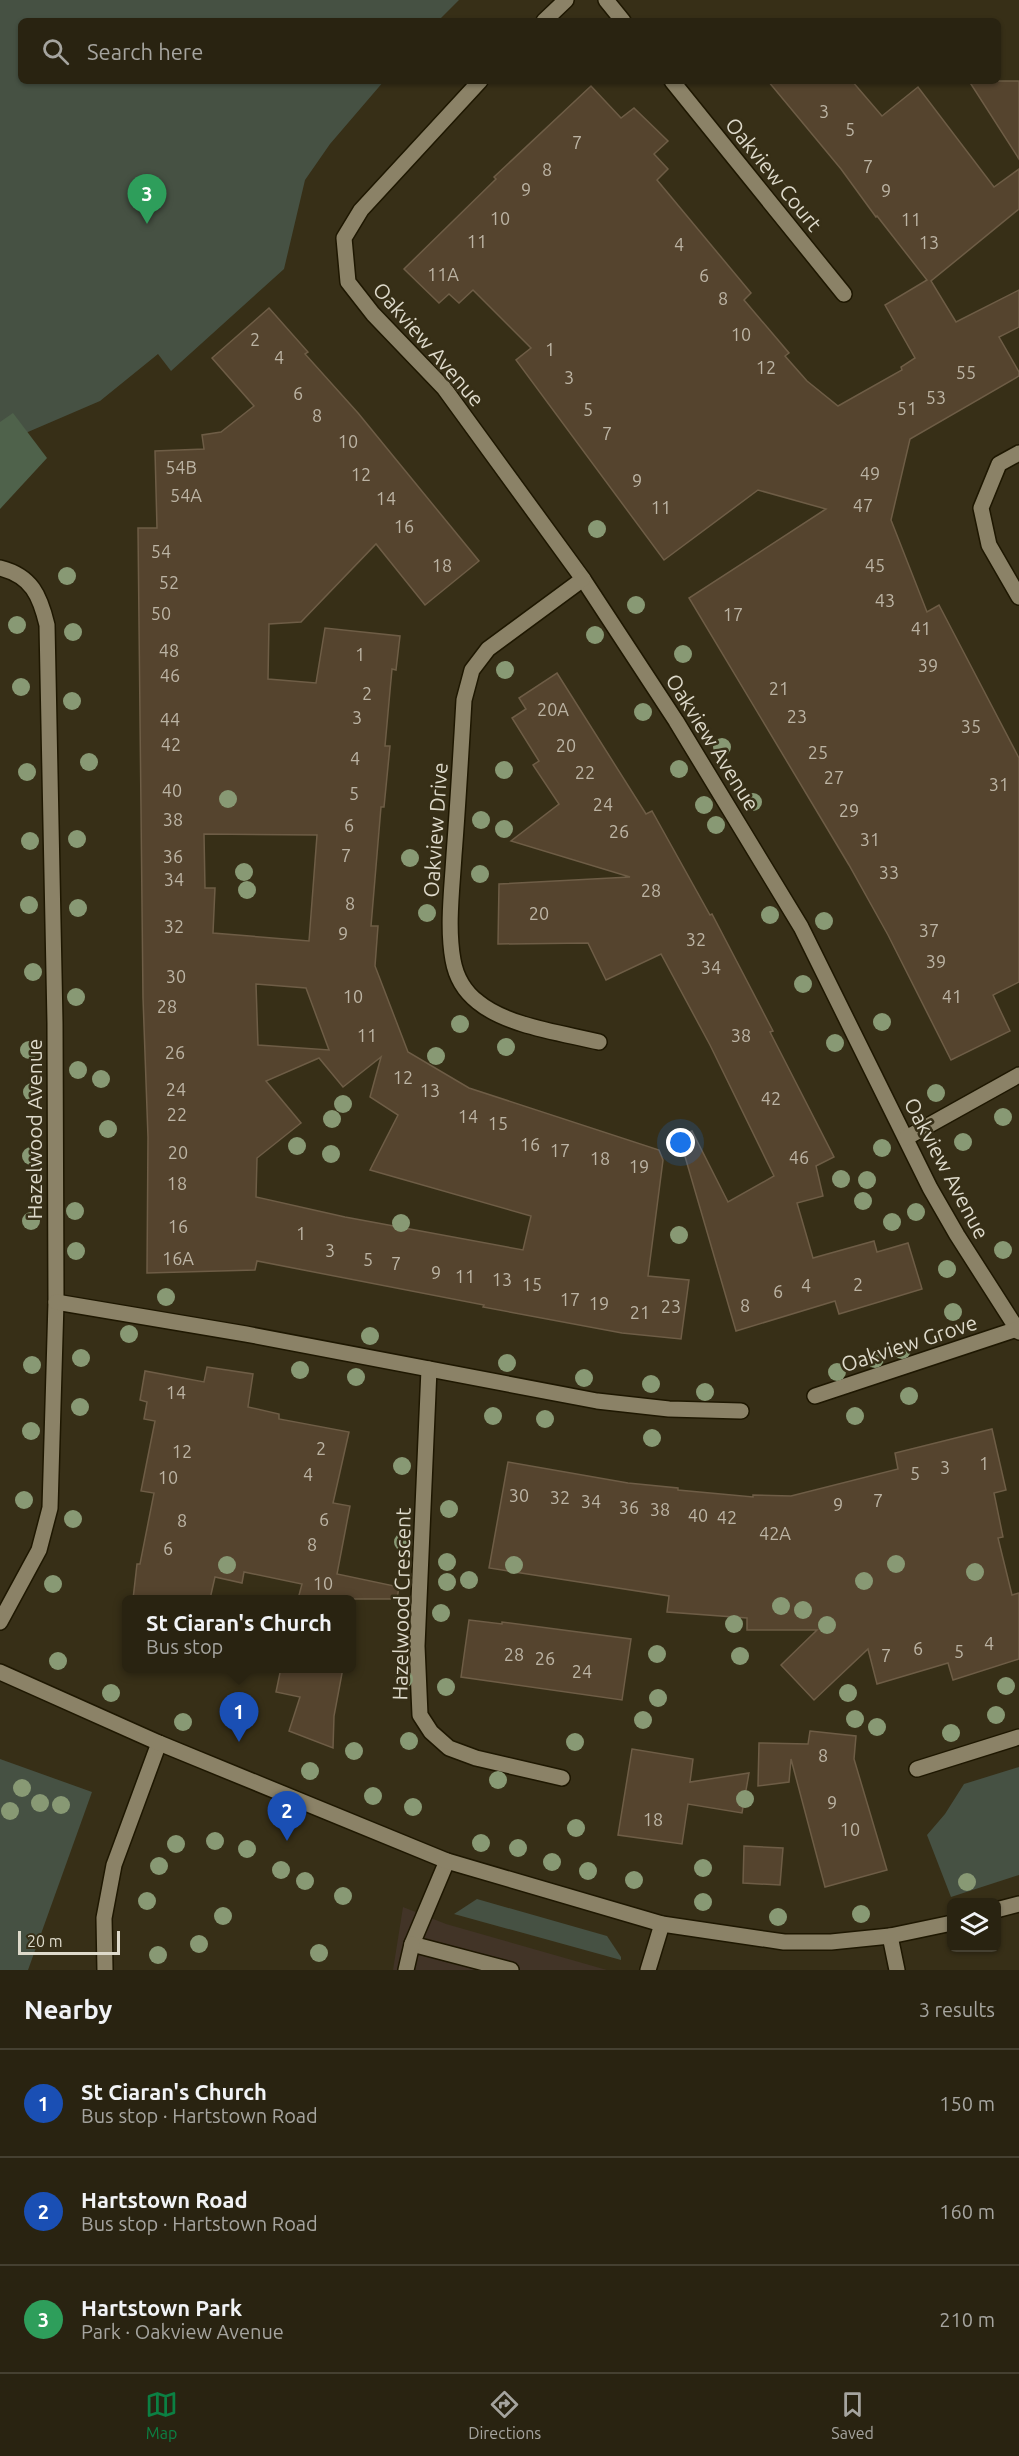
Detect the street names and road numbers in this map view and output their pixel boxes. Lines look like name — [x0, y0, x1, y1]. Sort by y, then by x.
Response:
street label: Oakview Court — [721, 112, 827, 236]
street label: Oakview Avenue — [369, 277, 489, 411]
street label: Oakview Avenue — [661, 669, 765, 815]
street label: Oakview Drive — [418, 762, 452, 898]
street label: Hazelwood Avenue — [22, 1039, 46, 1219]
street label: Oakview Avenue — [900, 1093, 994, 1243]
street label: Oakview Grove — [838, 1310, 980, 1376]
street label: Hazelwood Crescent — [387, 1507, 415, 1701]

